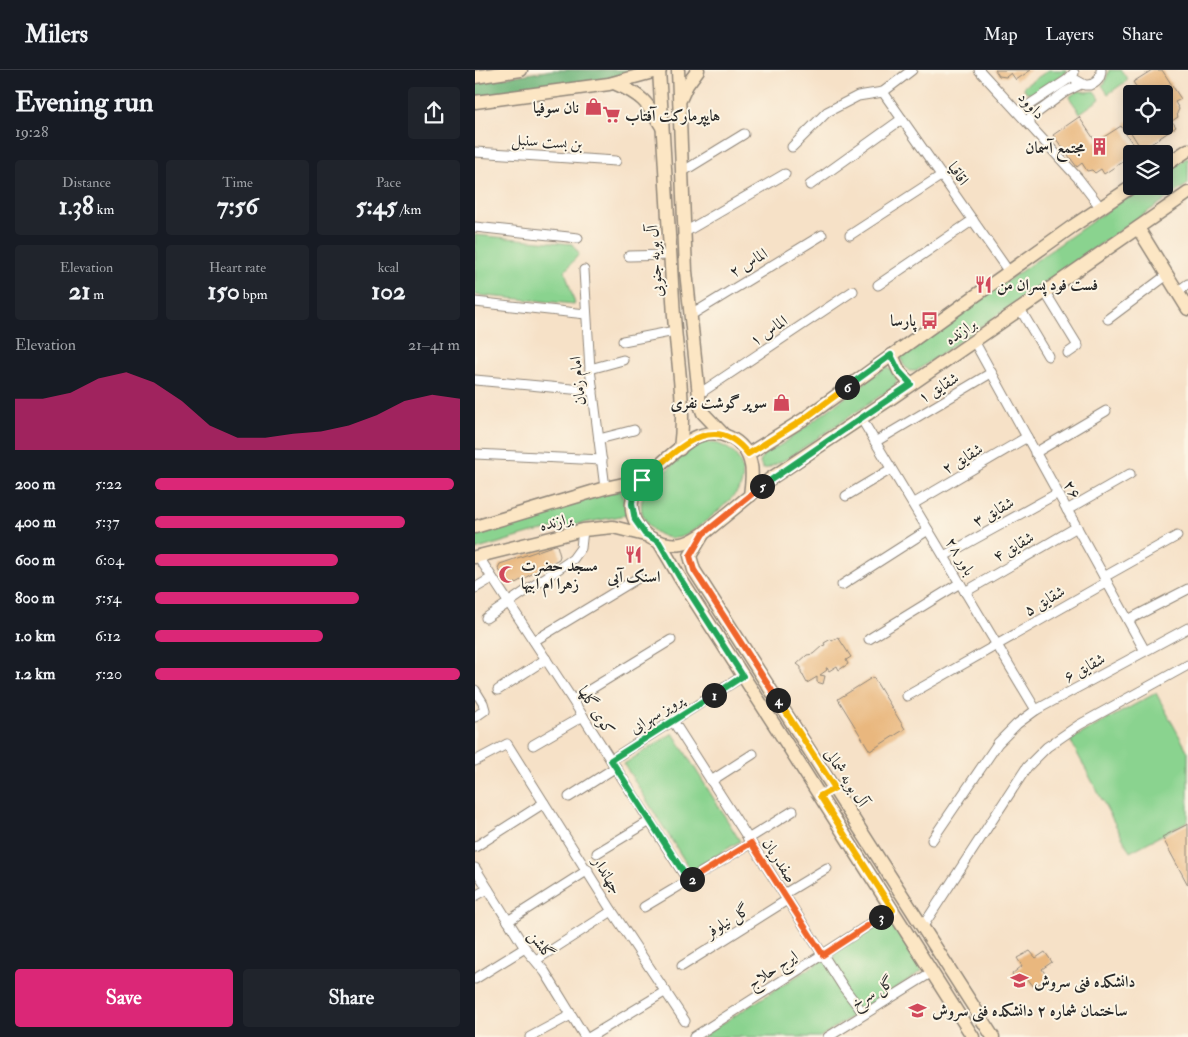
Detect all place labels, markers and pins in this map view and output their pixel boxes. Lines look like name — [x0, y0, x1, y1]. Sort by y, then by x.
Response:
shop icon: نان سوفیا — [583, 97, 603, 117]
place label: نان سوفیا — [533, 98, 579, 118]
supermarket icon: هایپرمارکت آفتاب — [601, 105, 621, 125]
place label: هایپرمارکت آفتاب — [625, 106, 720, 127]
building icon: مجتمع آسمان — [1089, 137, 1109, 157]
place label: مجتمع آسمان — [1025, 138, 1085, 163]
restaurant icon: فست فود پسران من — [973, 274, 993, 294]
place label: فست فود پسران من — [997, 275, 1098, 297]
bus stop icon: پارسا — [920, 310, 940, 330]
place label: پارسا — [890, 311, 917, 333]
pin: 6 — [835, 374, 859, 400]
shop icon: سوپر گوشت نفری — [771, 392, 791, 412]
place label: سوپر گوشت نفری — [671, 393, 767, 413]
pin — [621, 459, 663, 501]
pin: 5 — [749, 474, 775, 498]
restaurant icon: اسنک آبی — [624, 544, 644, 564]
place label: مسجد حضرت زهرا ام ابیها — [521, 556, 598, 598]
mosque icon: مسجد حضرت زهرا ام ابیها — [497, 564, 517, 584]
place label: اسنک آبی — [606, 567, 661, 588]
pin: 1 — [701, 682, 727, 708]
pin: 4 — [765, 688, 791, 712]
pin: 2 — [679, 866, 705, 892]
pin: 3 — [869, 904, 893, 930]
school or university icon: دانشکده فنی سروش — [1010, 971, 1030, 991]
place label: دانشکده فنی سروش — [1034, 972, 1136, 994]
school or university icon: ساختمان شماره ۲ دانشکده فنی سروش — [908, 1000, 928, 1020]
place label: ساختمان شماره ۲ دانشکده فنی سروش — [932, 1001, 1128, 1023]

